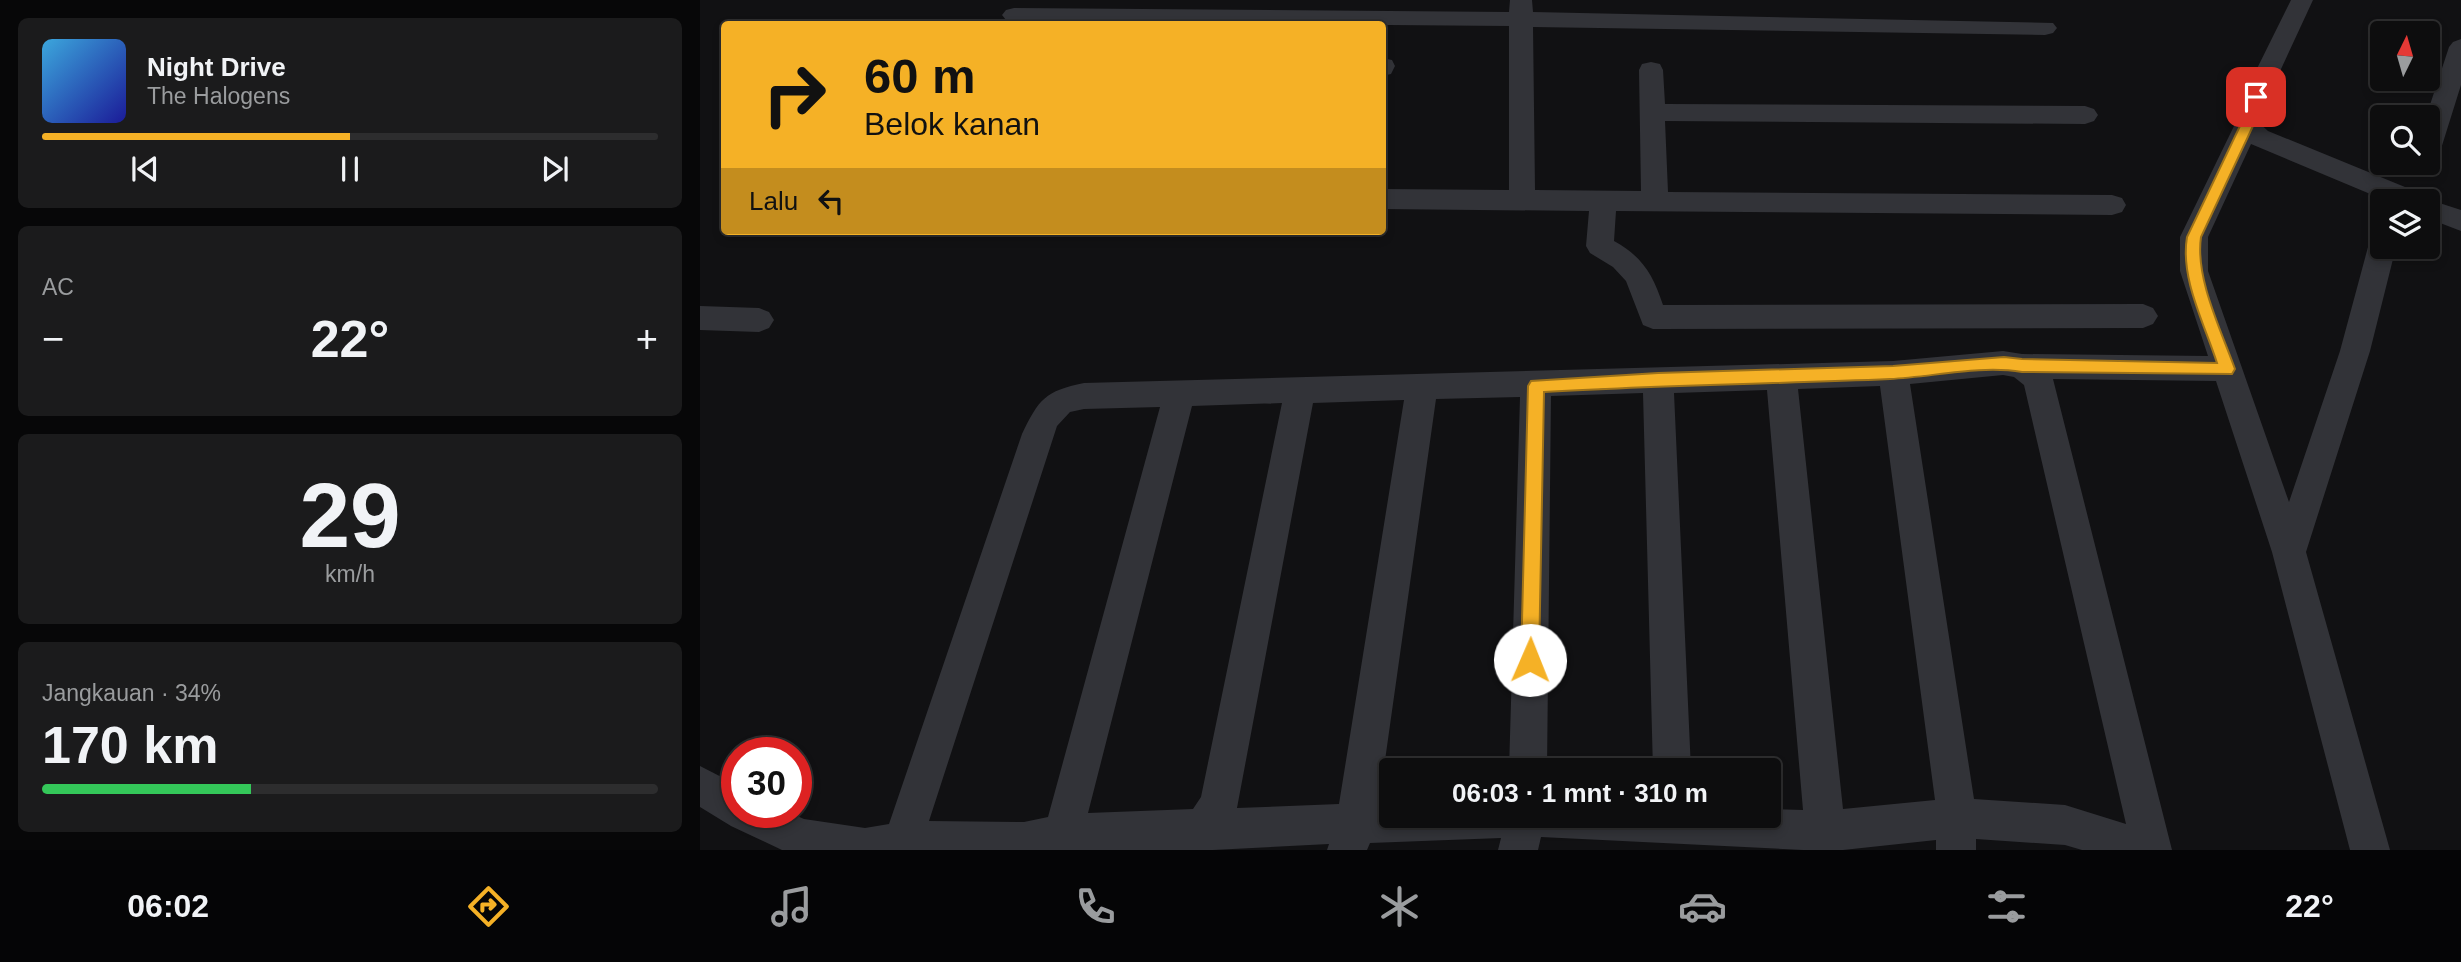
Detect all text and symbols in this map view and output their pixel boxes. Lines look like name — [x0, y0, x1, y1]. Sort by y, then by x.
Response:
north arrow — [2370, 21, 2440, 91]
map controls — [2370, 21, 2440, 259]
icon: right — [749, 49, 840, 140]
text: 60 m — [864, 49, 976, 103]
text: Night Drive — [147, 52, 286, 82]
pin — [2226, 67, 2286, 127]
icon: arrive — [2237, 78, 2275, 116]
text: The Halogens — [147, 83, 290, 109]
button: search — [2370, 105, 2440, 175]
text: Belok kanan — [864, 106, 1040, 142]
icon: previous — [126, 150, 164, 188]
icon: pause — [331, 150, 369, 188]
icon: next — [536, 150, 574, 188]
icon: left — [812, 182, 850, 220]
text: Lalu — [749, 186, 798, 216]
button: layers — [2370, 189, 2440, 259]
text: AC — [42, 274, 74, 300]
text: 22° — [311, 310, 389, 368]
text: − — [42, 318, 64, 360]
text: + — [636, 318, 658, 360]
text: 29 — [299, 465, 401, 566]
text: km/h — [325, 561, 375, 587]
position arrow — [1493, 623, 1567, 697]
text: Jangkauan · 34% — [42, 680, 221, 706]
text: 170 km — [42, 716, 218, 774]
speed limit sign: 30 — [721, 737, 812, 828]
text: 06:03 · 1 mnt · 310 m — [1452, 778, 1708, 808]
icon: directions — [464, 882, 513, 931]
icon: music — [767, 882, 816, 931]
icon: phone — [1071, 882, 1120, 931]
icon: climate — [1375, 882, 1424, 931]
icon: car — [1678, 882, 1727, 931]
icon: filters — [1982, 882, 2031, 931]
text: 06:02 — [127, 888, 209, 924]
text: 22° — [2285, 888, 2334, 924]

